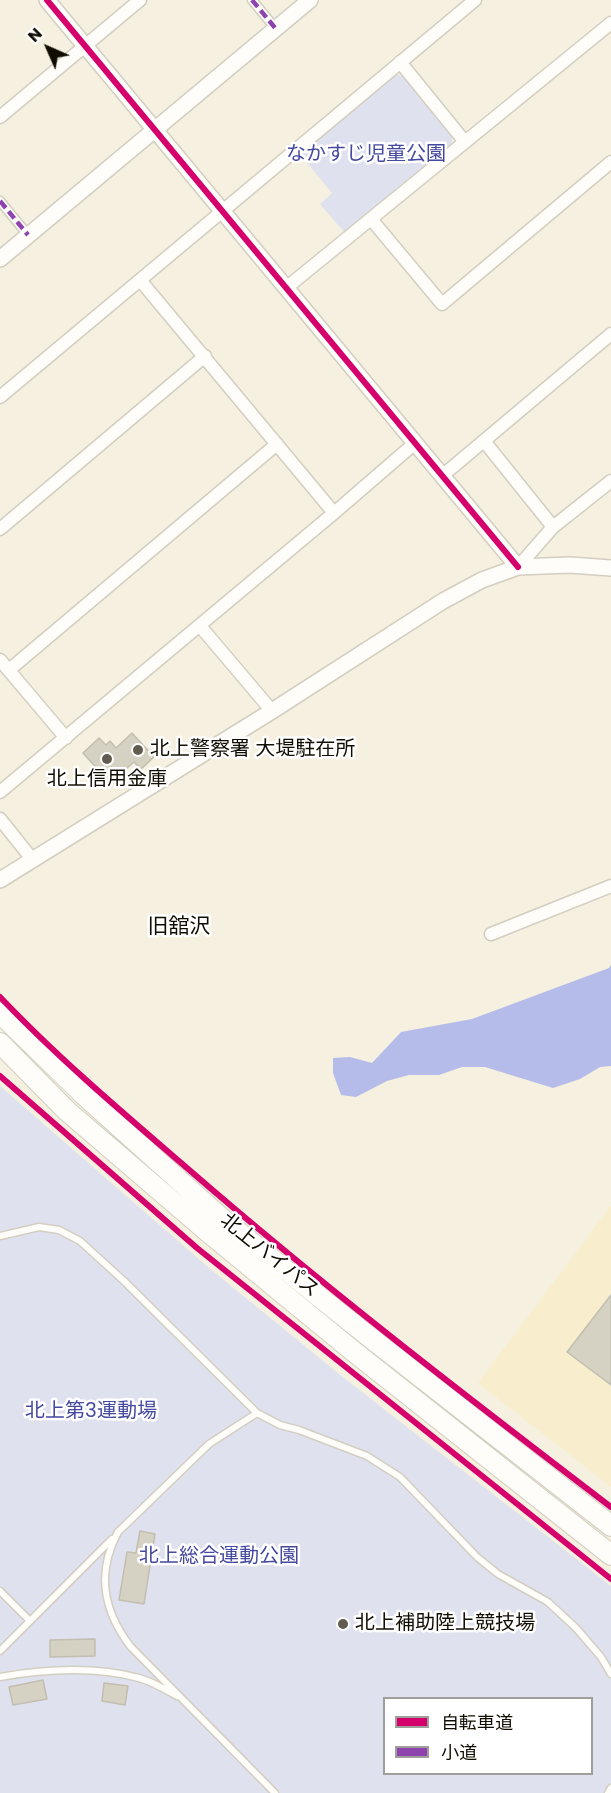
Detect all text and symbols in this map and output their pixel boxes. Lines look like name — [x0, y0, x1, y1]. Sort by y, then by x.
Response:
north arrow — [18, 18, 78, 78]
text: N — [23, 23, 47, 47]
park label: なかすじ児童公園 — [286, 143, 446, 167]
place label: 北上警察署 大堤駐在所 — [150, 738, 355, 762]
marker: 北上警察署 大堤駐在所 — [131, 743, 145, 757]
marker: 北上信用金庫 — [100, 752, 114, 766]
place label: 北上信用金庫 — [47, 768, 167, 792]
district label: 旧舘沢 — [148, 915, 210, 941]
street label: 北上バイパス — [215, 1209, 323, 1303]
park label: 北上第3運動場 — [25, 1400, 157, 1424]
park label: 北上総合運動公園 — [139, 1545, 299, 1569]
place label: 北上補助陸上競技場 — [355, 1612, 535, 1636]
marker: 北上補助陸上競技場 — [336, 1617, 350, 1631]
legend — [383, 1697, 593, 1775]
text: 自転車道 — [441, 1710, 513, 1735]
text: 小道 — [441, 1740, 477, 1765]

